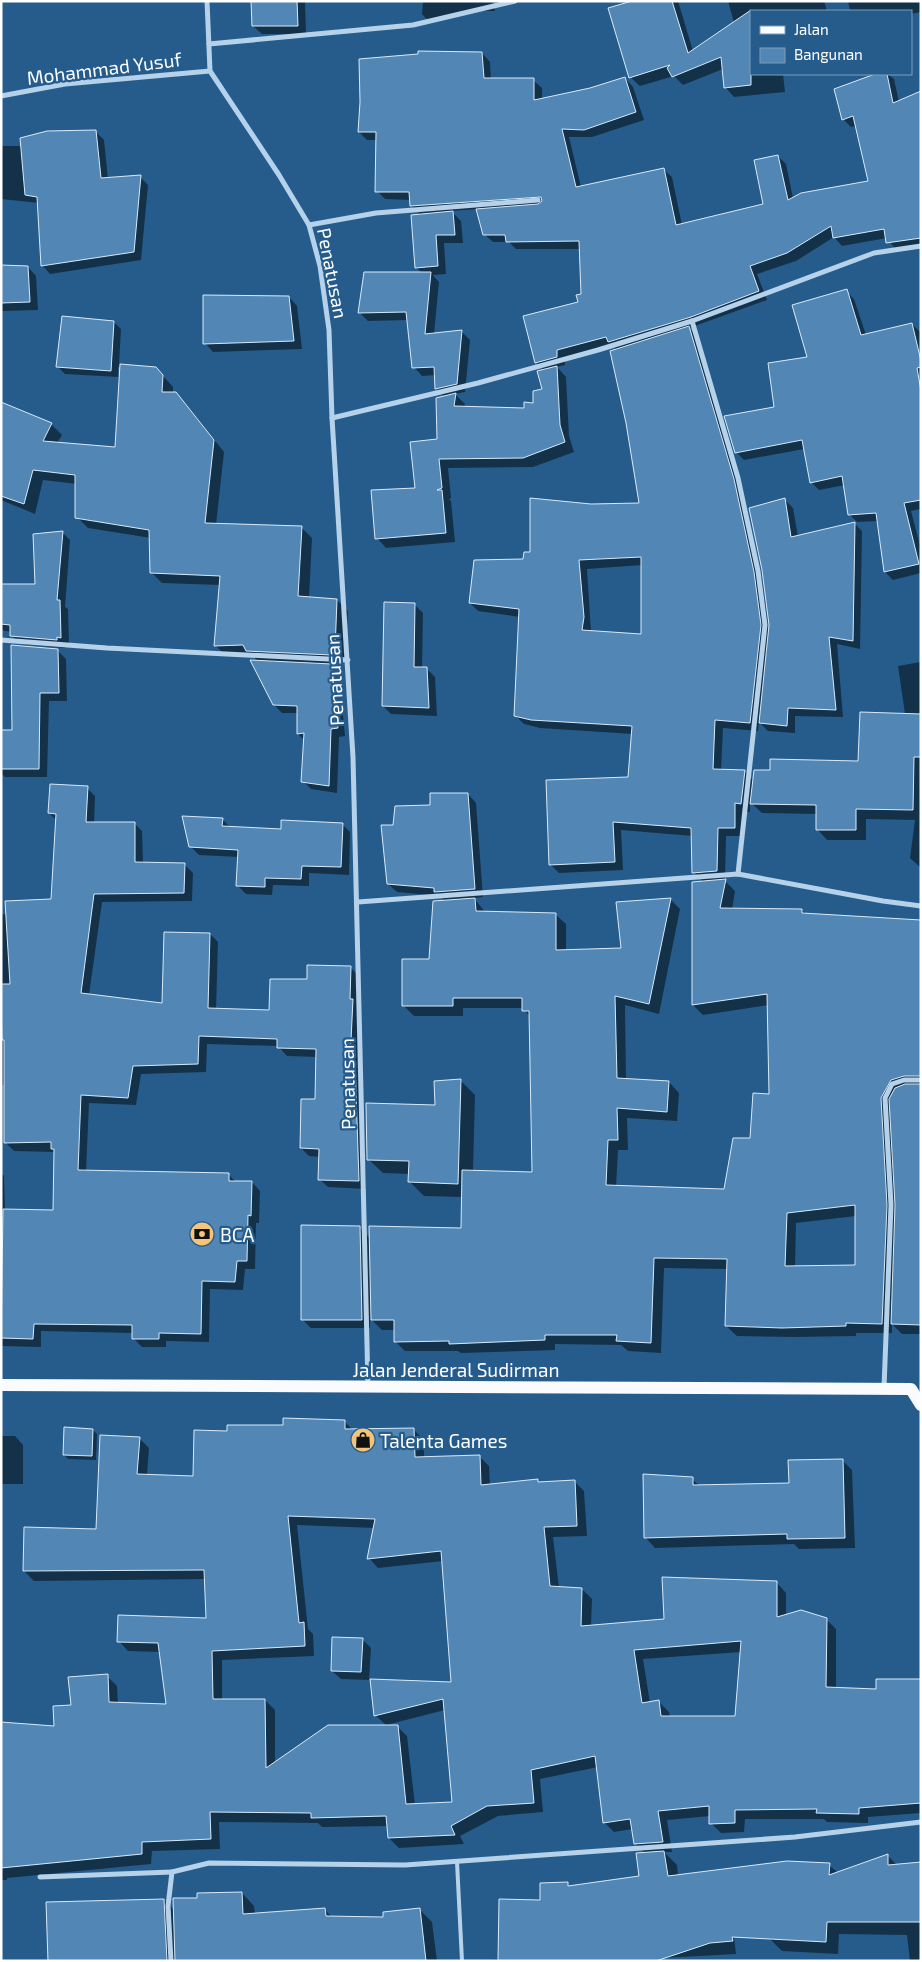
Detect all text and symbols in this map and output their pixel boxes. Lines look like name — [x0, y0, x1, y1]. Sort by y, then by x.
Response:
legend — [750, 10, 912, 75]
text: Jalan — [794, 20, 829, 38]
text: Bangunan — [794, 45, 863, 63]
street label: Mohammad Yusuf — [25, 47, 183, 89]
street label: Penatusan — [313, 226, 353, 320]
street label: Penatusan — [320, 633, 348, 727]
street label: Penatusan — [335, 1038, 359, 1130]
bank icon: BCA — [189, 1221, 215, 1247]
place label: BCA — [220, 1223, 255, 1246]
street label: Jalan Jenderal Sudirman — [353, 1358, 559, 1381]
shop icon: Talenta Games — [350, 1427, 376, 1453]
place label: Talenta Games — [380, 1429, 507, 1452]

